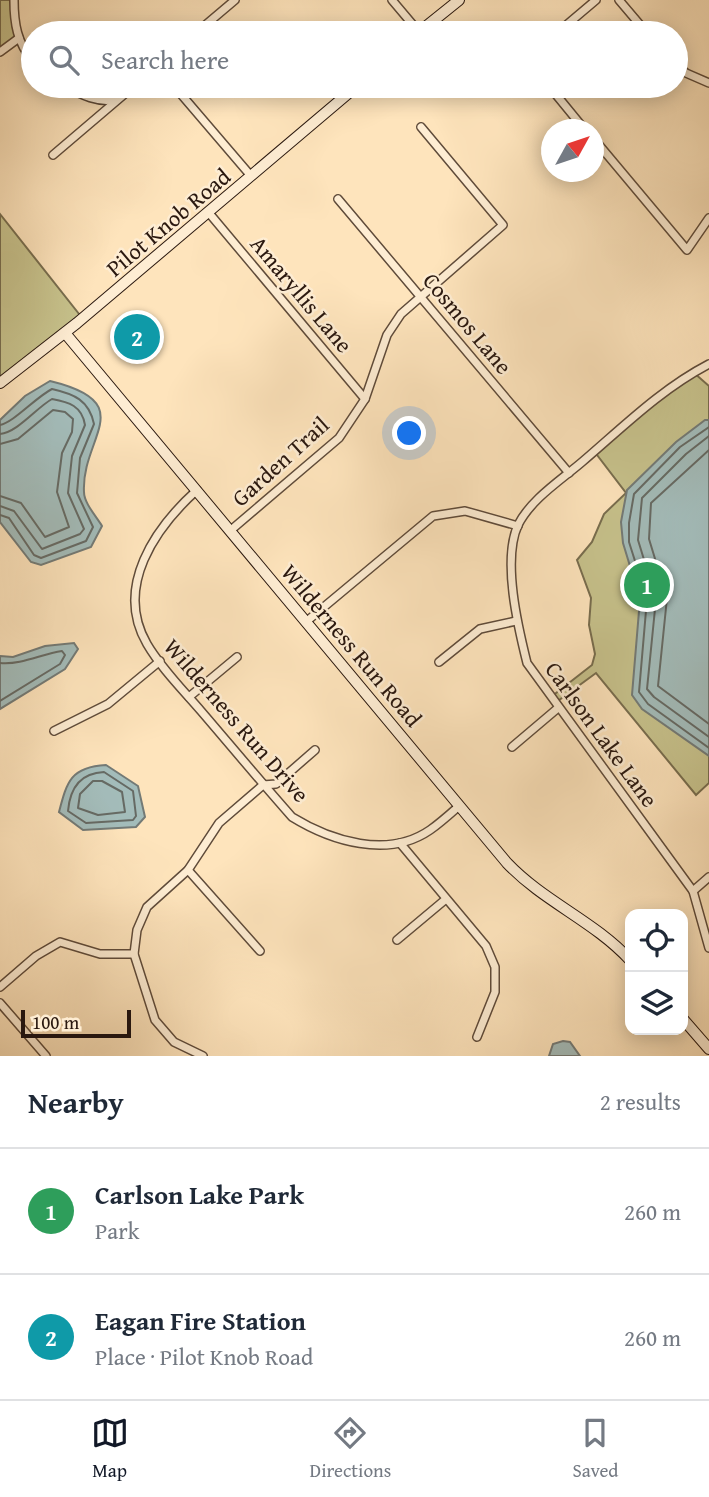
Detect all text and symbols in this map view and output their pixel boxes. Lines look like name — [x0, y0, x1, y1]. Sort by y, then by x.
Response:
search box — [21, 21, 688, 98]
text: Search here — [101, 40, 229, 79]
icon: search — [45, 41, 83, 79]
north arrow — [541, 119, 604, 182]
street label: Pilot Knob Road — [99, 160, 238, 284]
street label: Amaryllis Lane — [243, 228, 361, 360]
street label: Cosmos Lane — [416, 265, 520, 381]
pin: 2 — [114, 311, 160, 363]
street label: Garden Trail — [224, 408, 336, 514]
your location — [392, 416, 426, 450]
street label: Wilderness Run Road — [274, 556, 431, 734]
pin: 1 — [624, 559, 670, 611]
street label: Wilderness Run Drive — [157, 631, 317, 809]
street label: Carlson Lake Lane — [538, 654, 666, 814]
map controls — [625, 909, 688, 1035]
button: locate — [625, 909, 688, 972]
button: layers — [625, 972, 688, 1035]
scale bar — [21, 1007, 131, 1039]
text: 100 m — [32, 1008, 79, 1036]
text: Nearby — [28, 1080, 124, 1124]
text: 2 results — [600, 1085, 681, 1118]
text: Carlson Lake Park — [95, 1175, 304, 1214]
text: 1 — [45, 1195, 57, 1228]
text: 260 m — [624, 1195, 681, 1228]
text: Park — [95, 1214, 139, 1247]
text: Eagan Fire Station — [95, 1301, 306, 1340]
text: 2 — [45, 1321, 57, 1354]
text: 260 m — [624, 1321, 681, 1354]
text: Place · Pilot Knob Road — [95, 1340, 313, 1373]
tab: Map — [91, 1414, 129, 1484]
tab: Directions — [310, 1414, 391, 1484]
tab: Saved — [572, 1414, 618, 1484]

